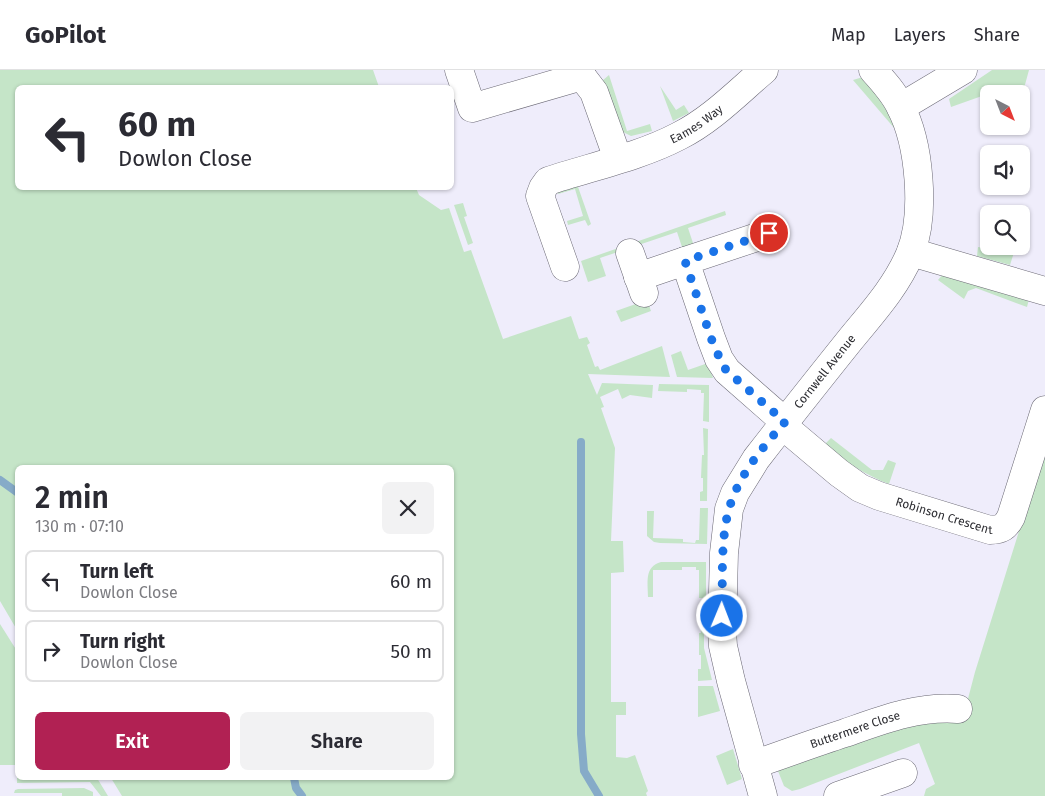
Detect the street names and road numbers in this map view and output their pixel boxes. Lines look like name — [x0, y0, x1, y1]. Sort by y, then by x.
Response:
street label: Eames Way — [668, 102, 726, 146]
street label: Cornwell Avenue — [791, 332, 859, 411]
street label: Robinson Crescent — [894, 494, 993, 537]
street label: Buttermere Close — [808, 708, 902, 751]

